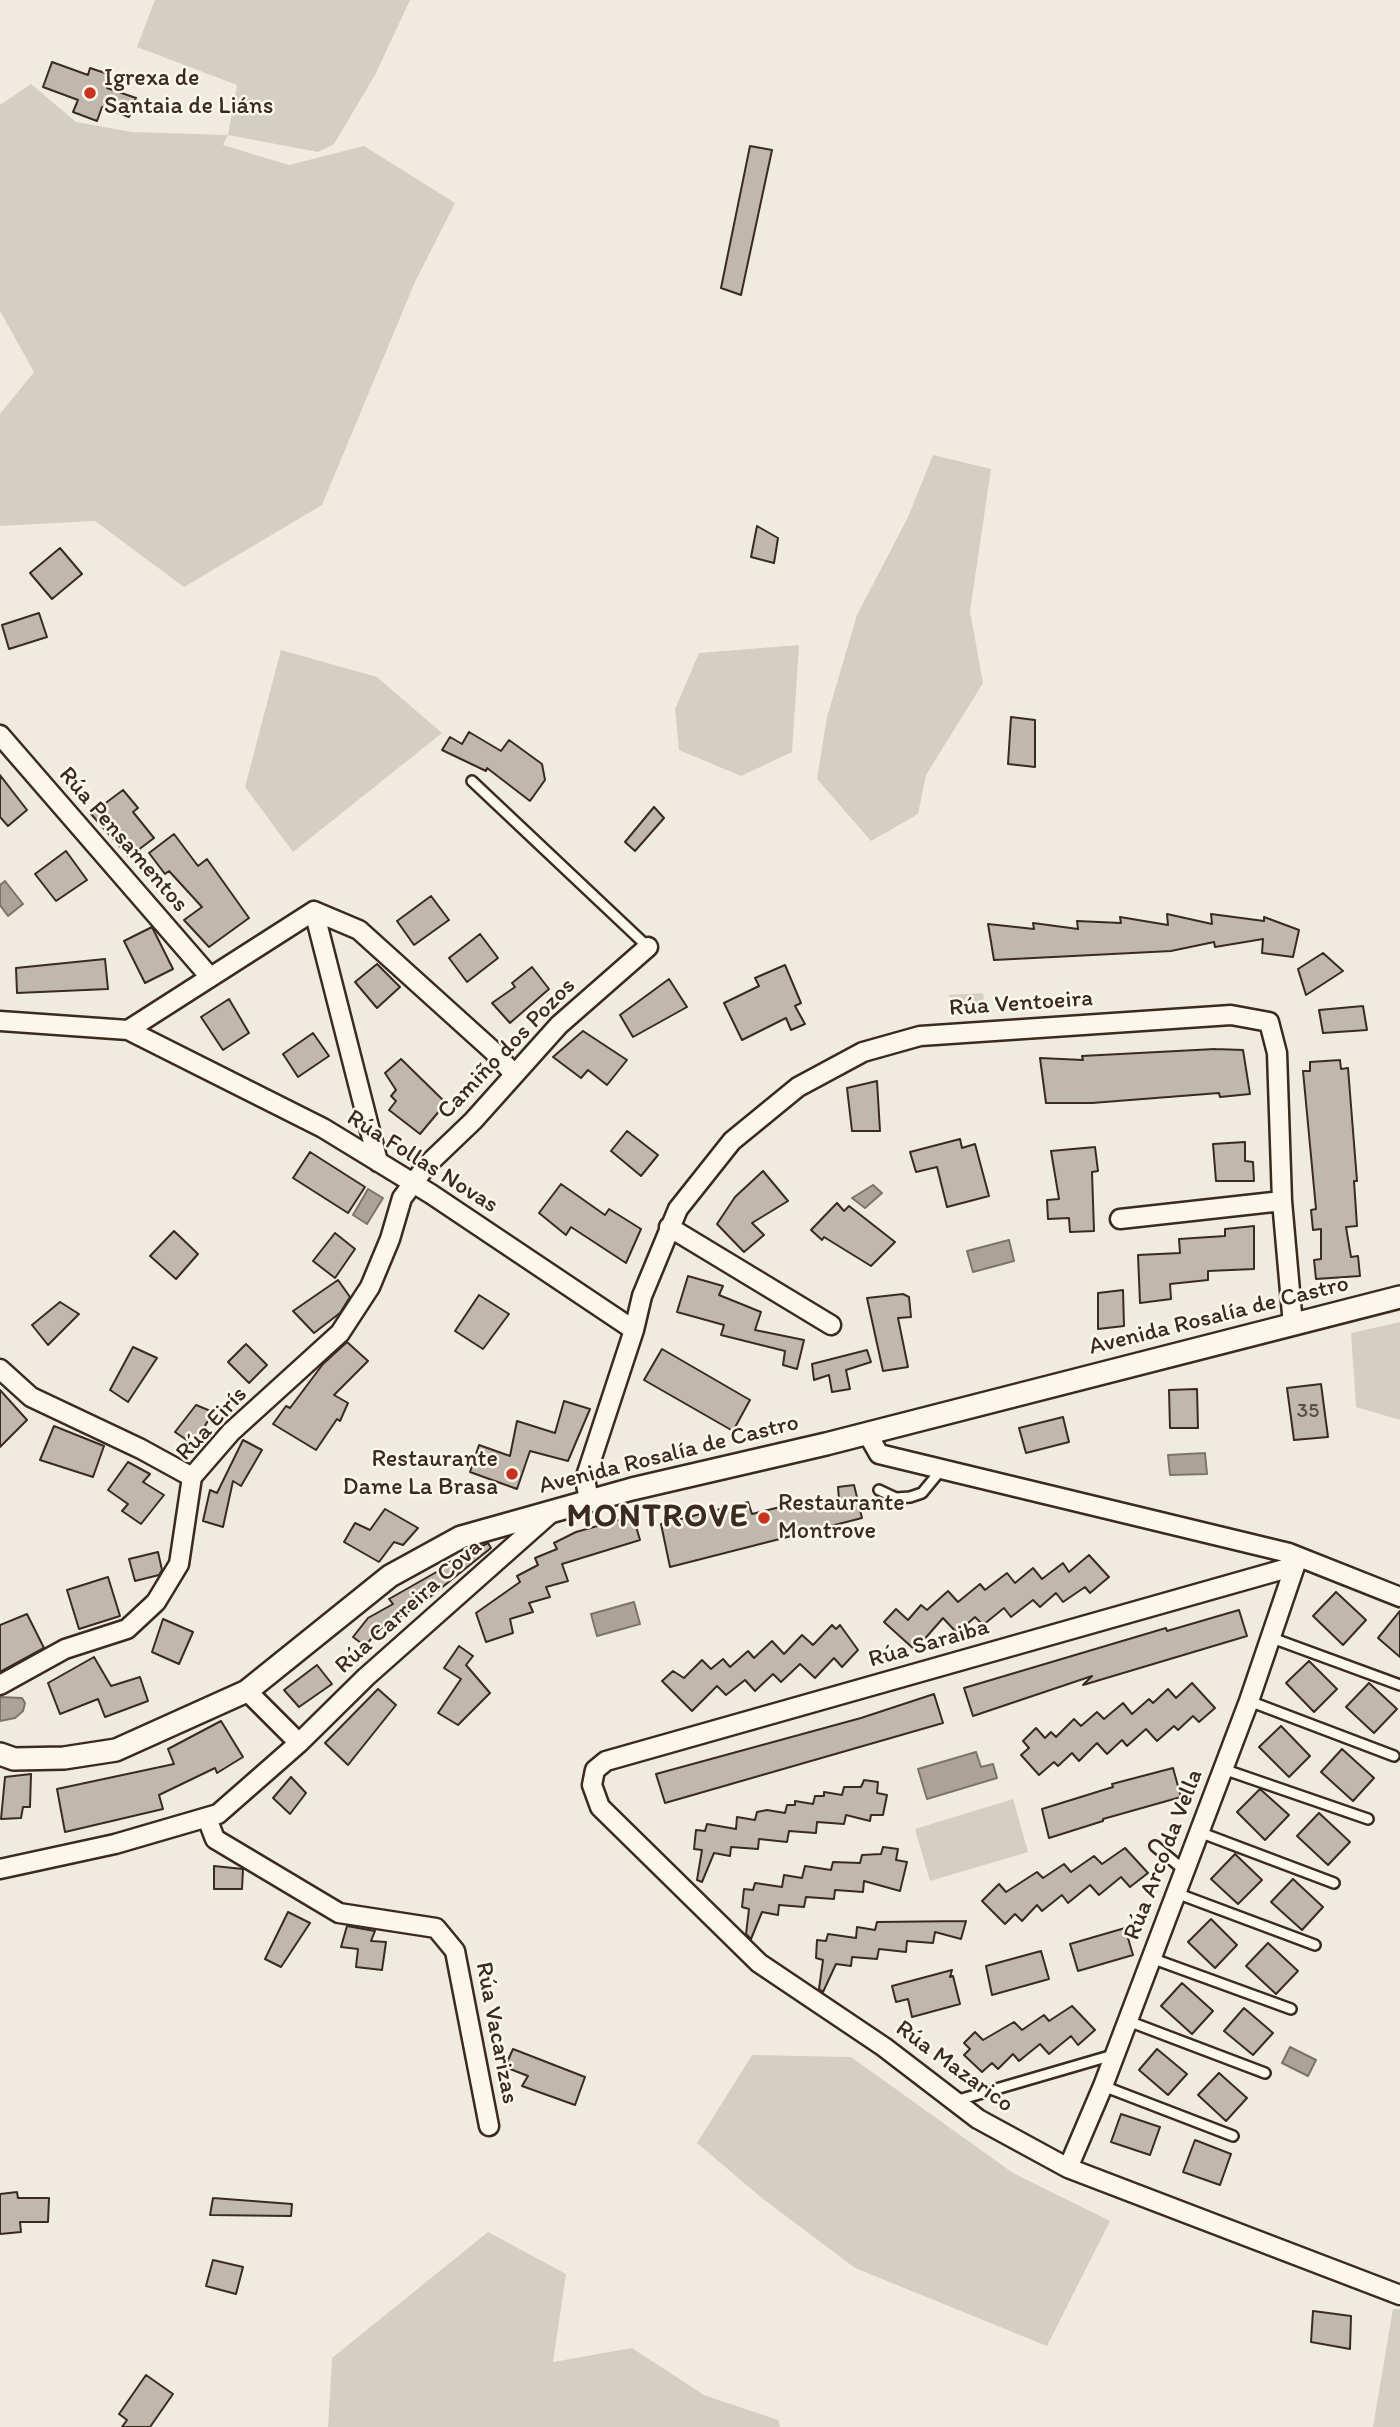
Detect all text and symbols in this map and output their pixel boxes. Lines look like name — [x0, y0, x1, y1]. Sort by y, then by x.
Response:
place label: Igrexa de Santaia de Liáns — [104, 65, 273, 121]
marker: Igrexa de Santaia de Liáns — [82, 85, 98, 101]
street label: Rúa Pensamentos — [52, 761, 194, 919]
street label: Camiño dos Pozos — [432, 972, 582, 1126]
street label: Rúa Ventoeira — [948, 985, 1094, 1023]
street label: Rúa Follas Novas — [341, 1104, 503, 1220]
street label: Avenida Rosalía de Castro — [1086, 1270, 1352, 1362]
street label: Rúa Eirís — [170, 1381, 254, 1467]
house number: 35 — [1297, 1399, 1319, 1425]
street label: Avenida Rosalía de Castro — [536, 1409, 802, 1501]
place label: Restaurante Dame La Brasa — [343, 1446, 498, 1502]
marker: Restaurante Dame La Brasa — [504, 1466, 520, 1482]
place label: Restaurante Montrove — [778, 1490, 905, 1546]
district label: MONTROVE — [568, 1499, 748, 1537]
marker: Restaurante Montrove — [756, 1510, 772, 1526]
street label: Rúa Carreira Cova — [330, 1533, 488, 1681]
street label: Rúa Saraiba — [865, 1613, 993, 1675]
street label: Rúa Arco da Vella — [1118, 1766, 1210, 1944]
street label: Rúa Vacarizas — [468, 1960, 524, 2106]
street label: Rúa Mazarico — [889, 2015, 1019, 2119]

